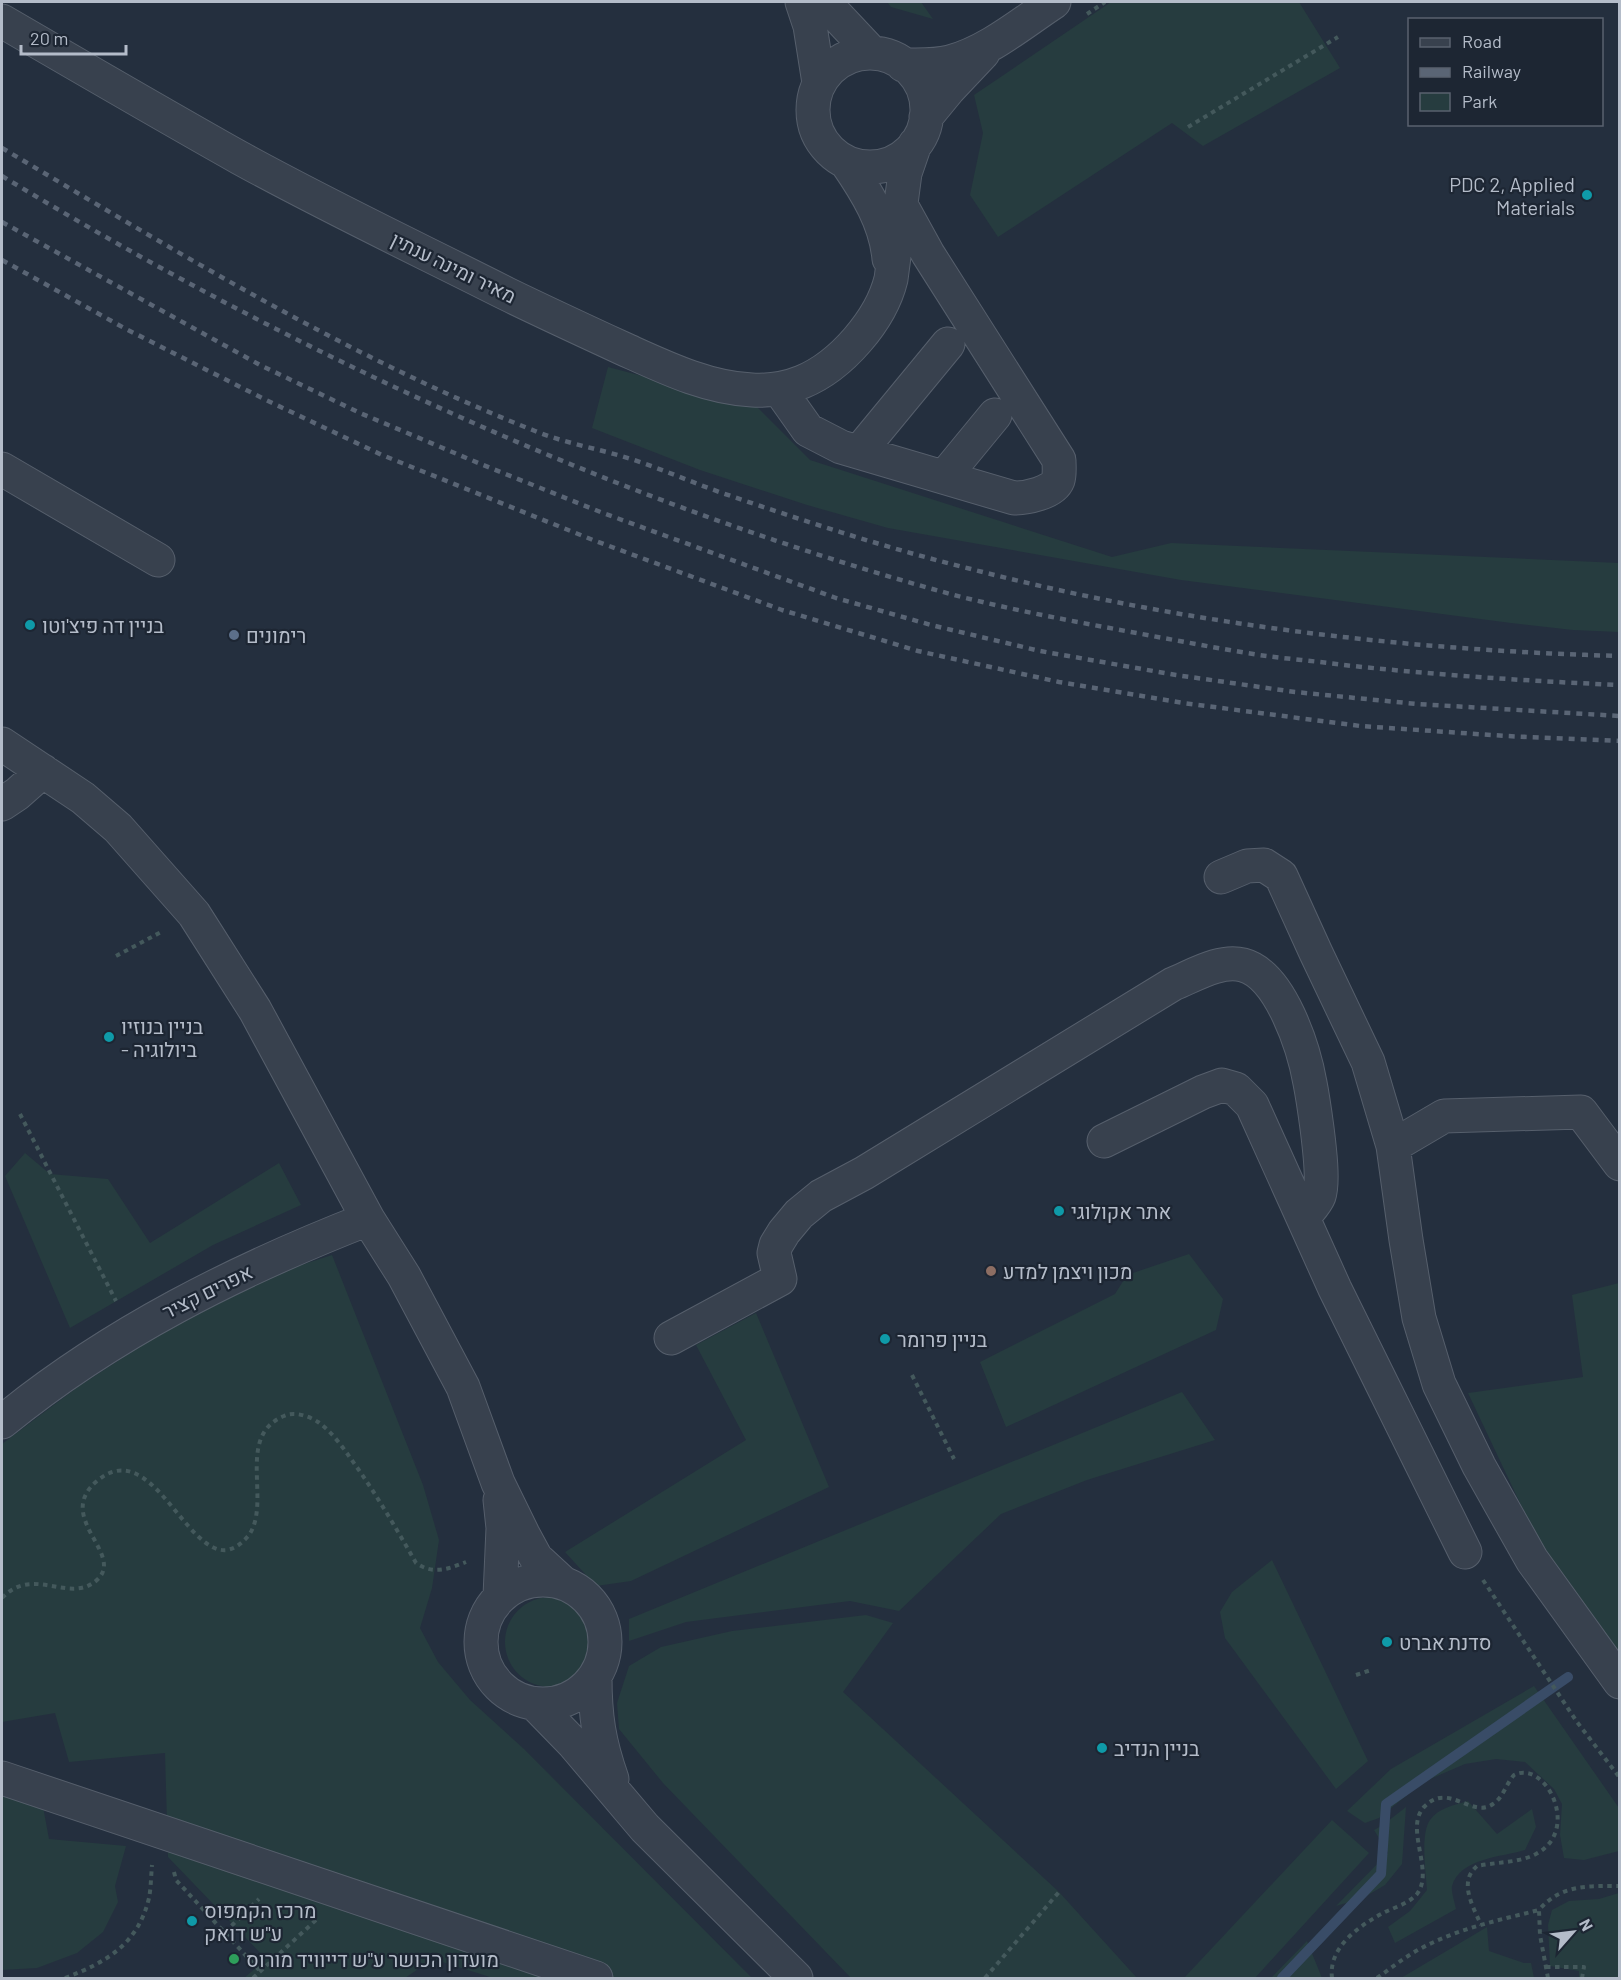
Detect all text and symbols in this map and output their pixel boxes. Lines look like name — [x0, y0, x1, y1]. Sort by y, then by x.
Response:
scale bar — [21, 18, 126, 56]
legend — [1408, 18, 1603, 126]
text: 20 m — [30, 27, 68, 49]
text: Road — [1462, 30, 1502, 52]
text: Railway — [1462, 60, 1521, 82]
text: Park — [1462, 90, 1497, 112]
place label: PDC 2, Applied Materials — [1449, 172, 1575, 219]
marker: PDC 2, Applied Materials — [1580, 188, 1594, 202]
street label: מאיר ומינה ענתין — [388, 226, 520, 308]
place label: בניין דה פיצ'וטו — [42, 613, 165, 637]
marker: בניין דה פיצ'וטו — [23, 618, 37, 632]
place label: רימונים — [246, 623, 306, 647]
marker: רימונים — [227, 628, 241, 642]
place label: בניין בנוזיו - ביולוגיה — [121, 1014, 204, 1061]
marker: בניין בנוזיו - ביולוגיה — [102, 1030, 116, 1044]
place label: אתר אקולוגי — [1071, 1199, 1171, 1223]
marker: אתר אקולוגי — [1052, 1204, 1066, 1218]
street label: אפרים קציר — [158, 1259, 256, 1323]
place label: מכון ויצמן למדע — [1003, 1259, 1132, 1283]
marker: מכון ויצמן למדע — [984, 1264, 998, 1278]
place label: בניין פרומר — [897, 1327, 988, 1351]
marker: בניין פרומר — [878, 1332, 892, 1346]
place label: סדנת אברט — [1399, 1630, 1491, 1654]
marker: סדנת אברט — [1380, 1635, 1394, 1649]
place label: בניין הנדיב — [1114, 1736, 1200, 1760]
marker: בניין הנדיב — [1095, 1741, 1109, 1755]
place label: מרכז הקמפוס ע"ש דואק — [204, 1898, 316, 1945]
north arrow — [1543, 1902, 1603, 1962]
marker: מרכז הקמפוס ע"ש דואק — [185, 1914, 199, 1928]
text: N — [1576, 1916, 1598, 1934]
place label: מועדון הכושר ע"ש דייוויד מורוס — [246, 1947, 499, 1971]
marker: מועדון הכושר ע"ש דייוויד מורוס — [227, 1952, 241, 1966]

